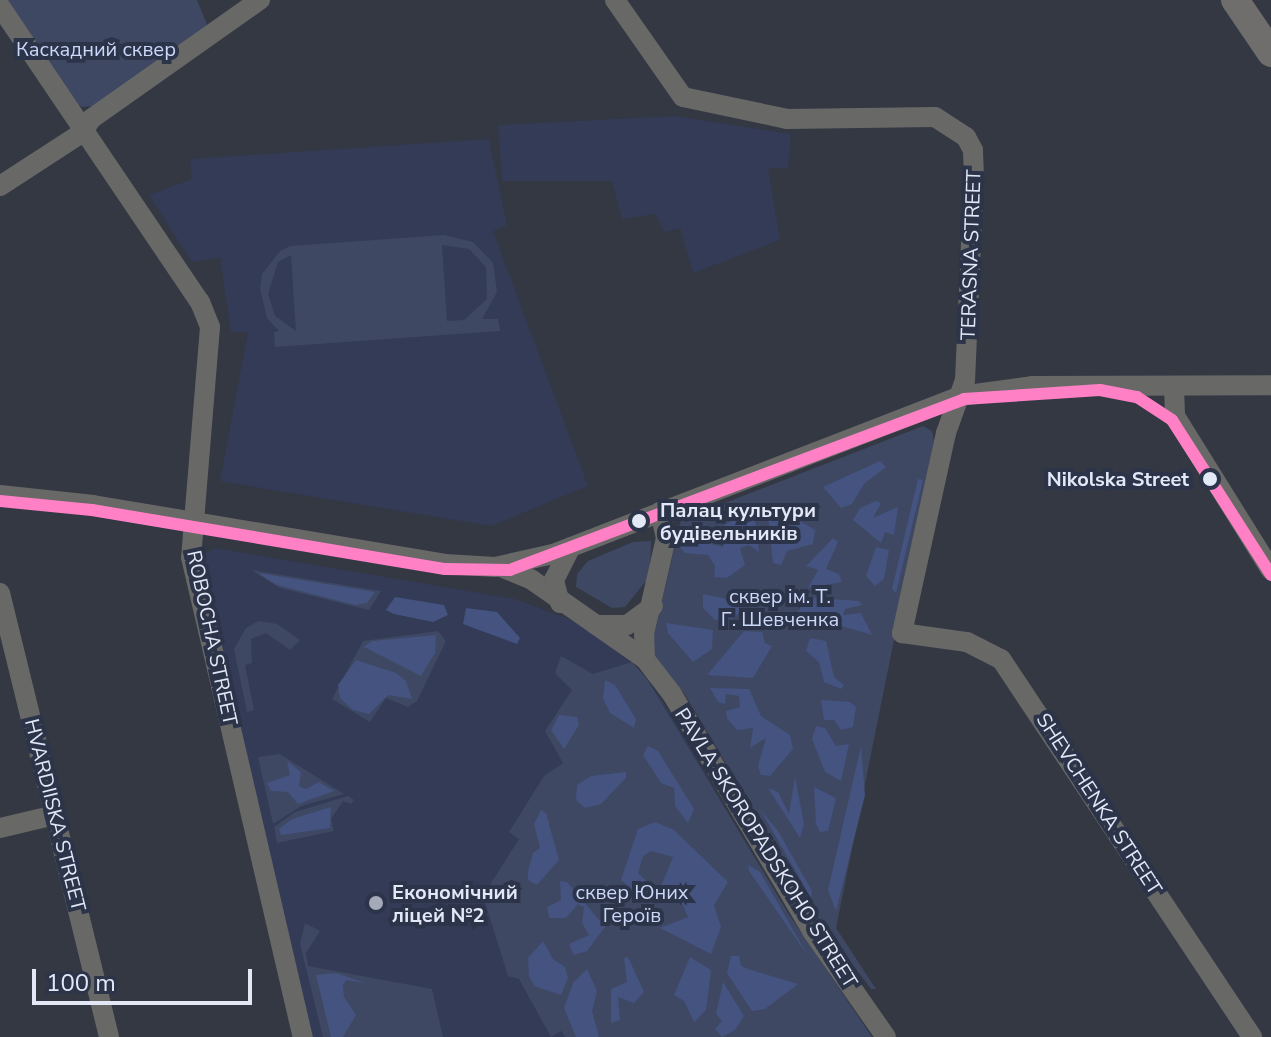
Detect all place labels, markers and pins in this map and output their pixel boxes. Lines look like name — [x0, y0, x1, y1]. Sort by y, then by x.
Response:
marker: Nikolska Street — [1196, 465, 1224, 493]
place label: Nikolska Street — [1047, 467, 1189, 491]
place label: Палац культури будівельників — [660, 498, 816, 545]
marker: Палац культури будівельників — [625, 507, 653, 535]
place label: Економічний ліцей №2 — [392, 880, 518, 927]
marker: Економічний ліцей №2 — [367, 894, 385, 912]

